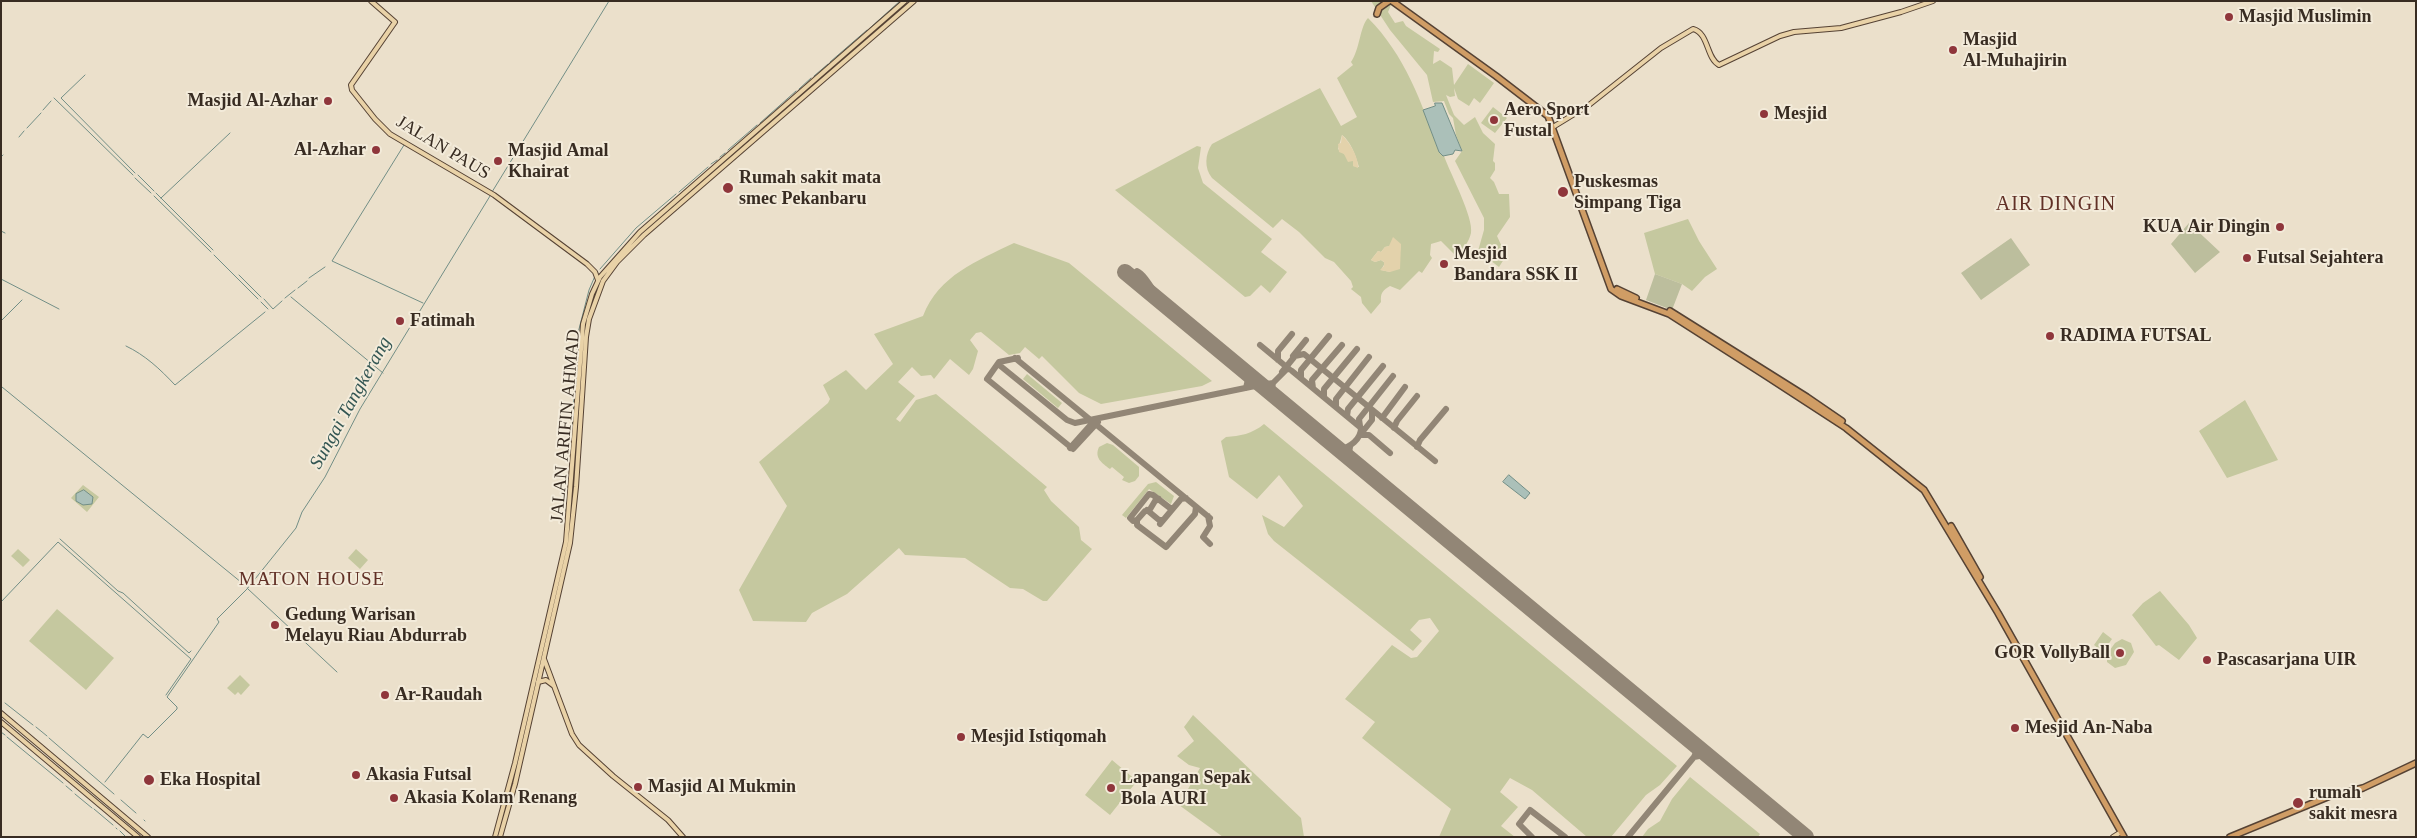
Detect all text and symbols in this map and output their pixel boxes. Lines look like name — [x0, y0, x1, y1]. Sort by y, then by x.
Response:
place label: Masjid Muslimin — [2239, 6, 2372, 28]
marker: Masjid Muslimin — [2223, 11, 2235, 23]
place label: Masjid Al-Muhajirin — [1963, 29, 2067, 72]
marker: Masjid Al-Muhajirin — [1947, 44, 1959, 56]
place label: Masjid Al-Azhar — [188, 90, 318, 112]
marker: Masjid Al-Azhar — [322, 95, 334, 107]
place label: Aero Sport Fustal — [1504, 99, 1589, 142]
place label: Mesjid — [1774, 103, 1827, 125]
marker: Mesjid — [1758, 108, 1770, 120]
street label: JALAN PAUS — [392, 111, 494, 185]
marker: Aero Sport Fustal — [1488, 114, 1500, 126]
place label: Al-Azhar — [294, 139, 366, 161]
place label: Masjid Amal Khairat — [508, 140, 608, 182]
marker: Al-Azhar — [370, 144, 382, 156]
marker: Masjid Amal Khairat — [492, 155, 504, 167]
place label: Rumah sakit mata smec Pekanbaru — [739, 167, 881, 210]
place label: Puskesmas Simpang Tiga — [1574, 171, 1681, 213]
marker: Rumah sakit mata smec Pekanbaru — [721, 181, 735, 195]
marker: Puskesmas Simpang Tiga — [1556, 185, 1570, 199]
district label: AIR DINGIN — [1994, 193, 2118, 217]
place label: KUA Air Dingin — [2143, 216, 2270, 238]
marker: KUA Air Dingin — [2274, 221, 2286, 233]
place label: Mesjid Bandara SSK II — [1454, 243, 1578, 286]
place label: Futsal Sejahtera — [2257, 247, 2383, 269]
marker: Futsal Sejahtera — [2241, 252, 2253, 264]
marker: Mesjid Bandara SSK II — [1438, 258, 1450, 270]
place label: Fatimah — [410, 310, 475, 332]
marker: Fatimah — [394, 315, 406, 327]
place label: RADIMA FUTSAL — [2060, 325, 2212, 347]
street label: JALAN ARIFIN AHMAD — [547, 328, 585, 524]
marker: RADIMA FUTSAL — [2044, 330, 2056, 342]
water label: Sungai Tangkerang — [305, 333, 397, 473]
district label: MATON HOUSE — [237, 569, 387, 591]
place label: Gedung Warisan Melayu Riau Abdurrab — [285, 604, 467, 646]
marker: Gedung Warisan Melayu Riau Abdurrab — [269, 619, 281, 631]
place label: GOR VollyBall — [1994, 642, 2110, 664]
marker: GOR VollyBall — [2114, 647, 2126, 659]
place label: Pascasarjana UIR — [2217, 649, 2356, 671]
marker: Pascasarjana UIR — [2201, 654, 2213, 666]
place label: Ar-Raudah — [395, 684, 482, 706]
marker: Ar-Raudah — [379, 689, 391, 701]
place label: Mesjid An-Naba — [2025, 717, 2153, 739]
marker: Mesjid An-Naba — [2009, 722, 2021, 734]
place label: Mesjid Istiqomah — [971, 726, 1107, 748]
marker: Mesjid Istiqomah — [955, 731, 967, 743]
place label: Akasia Futsal — [366, 764, 472, 786]
place label: Lapangan Sepak Bola AURI — [1121, 767, 1251, 810]
place label: Eka Hospital — [160, 769, 261, 791]
marker: Akasia Futsal — [350, 769, 362, 781]
marker: Eka Hospital — [142, 773, 156, 787]
place label: Masjid Al Mukmin — [648, 776, 796, 798]
marker: Masjid Al Mukmin — [632, 781, 644, 793]
marker: Lapangan Sepak Bola AURI — [1105, 782, 1117, 794]
place label: rumah sakit mesra — [2309, 782, 2397, 824]
place label: Akasia Kolam Renang — [404, 787, 577, 809]
marker: Akasia Kolam Renang — [388, 792, 400, 804]
marker: rumah sakit mesra — [2291, 796, 2305, 810]

